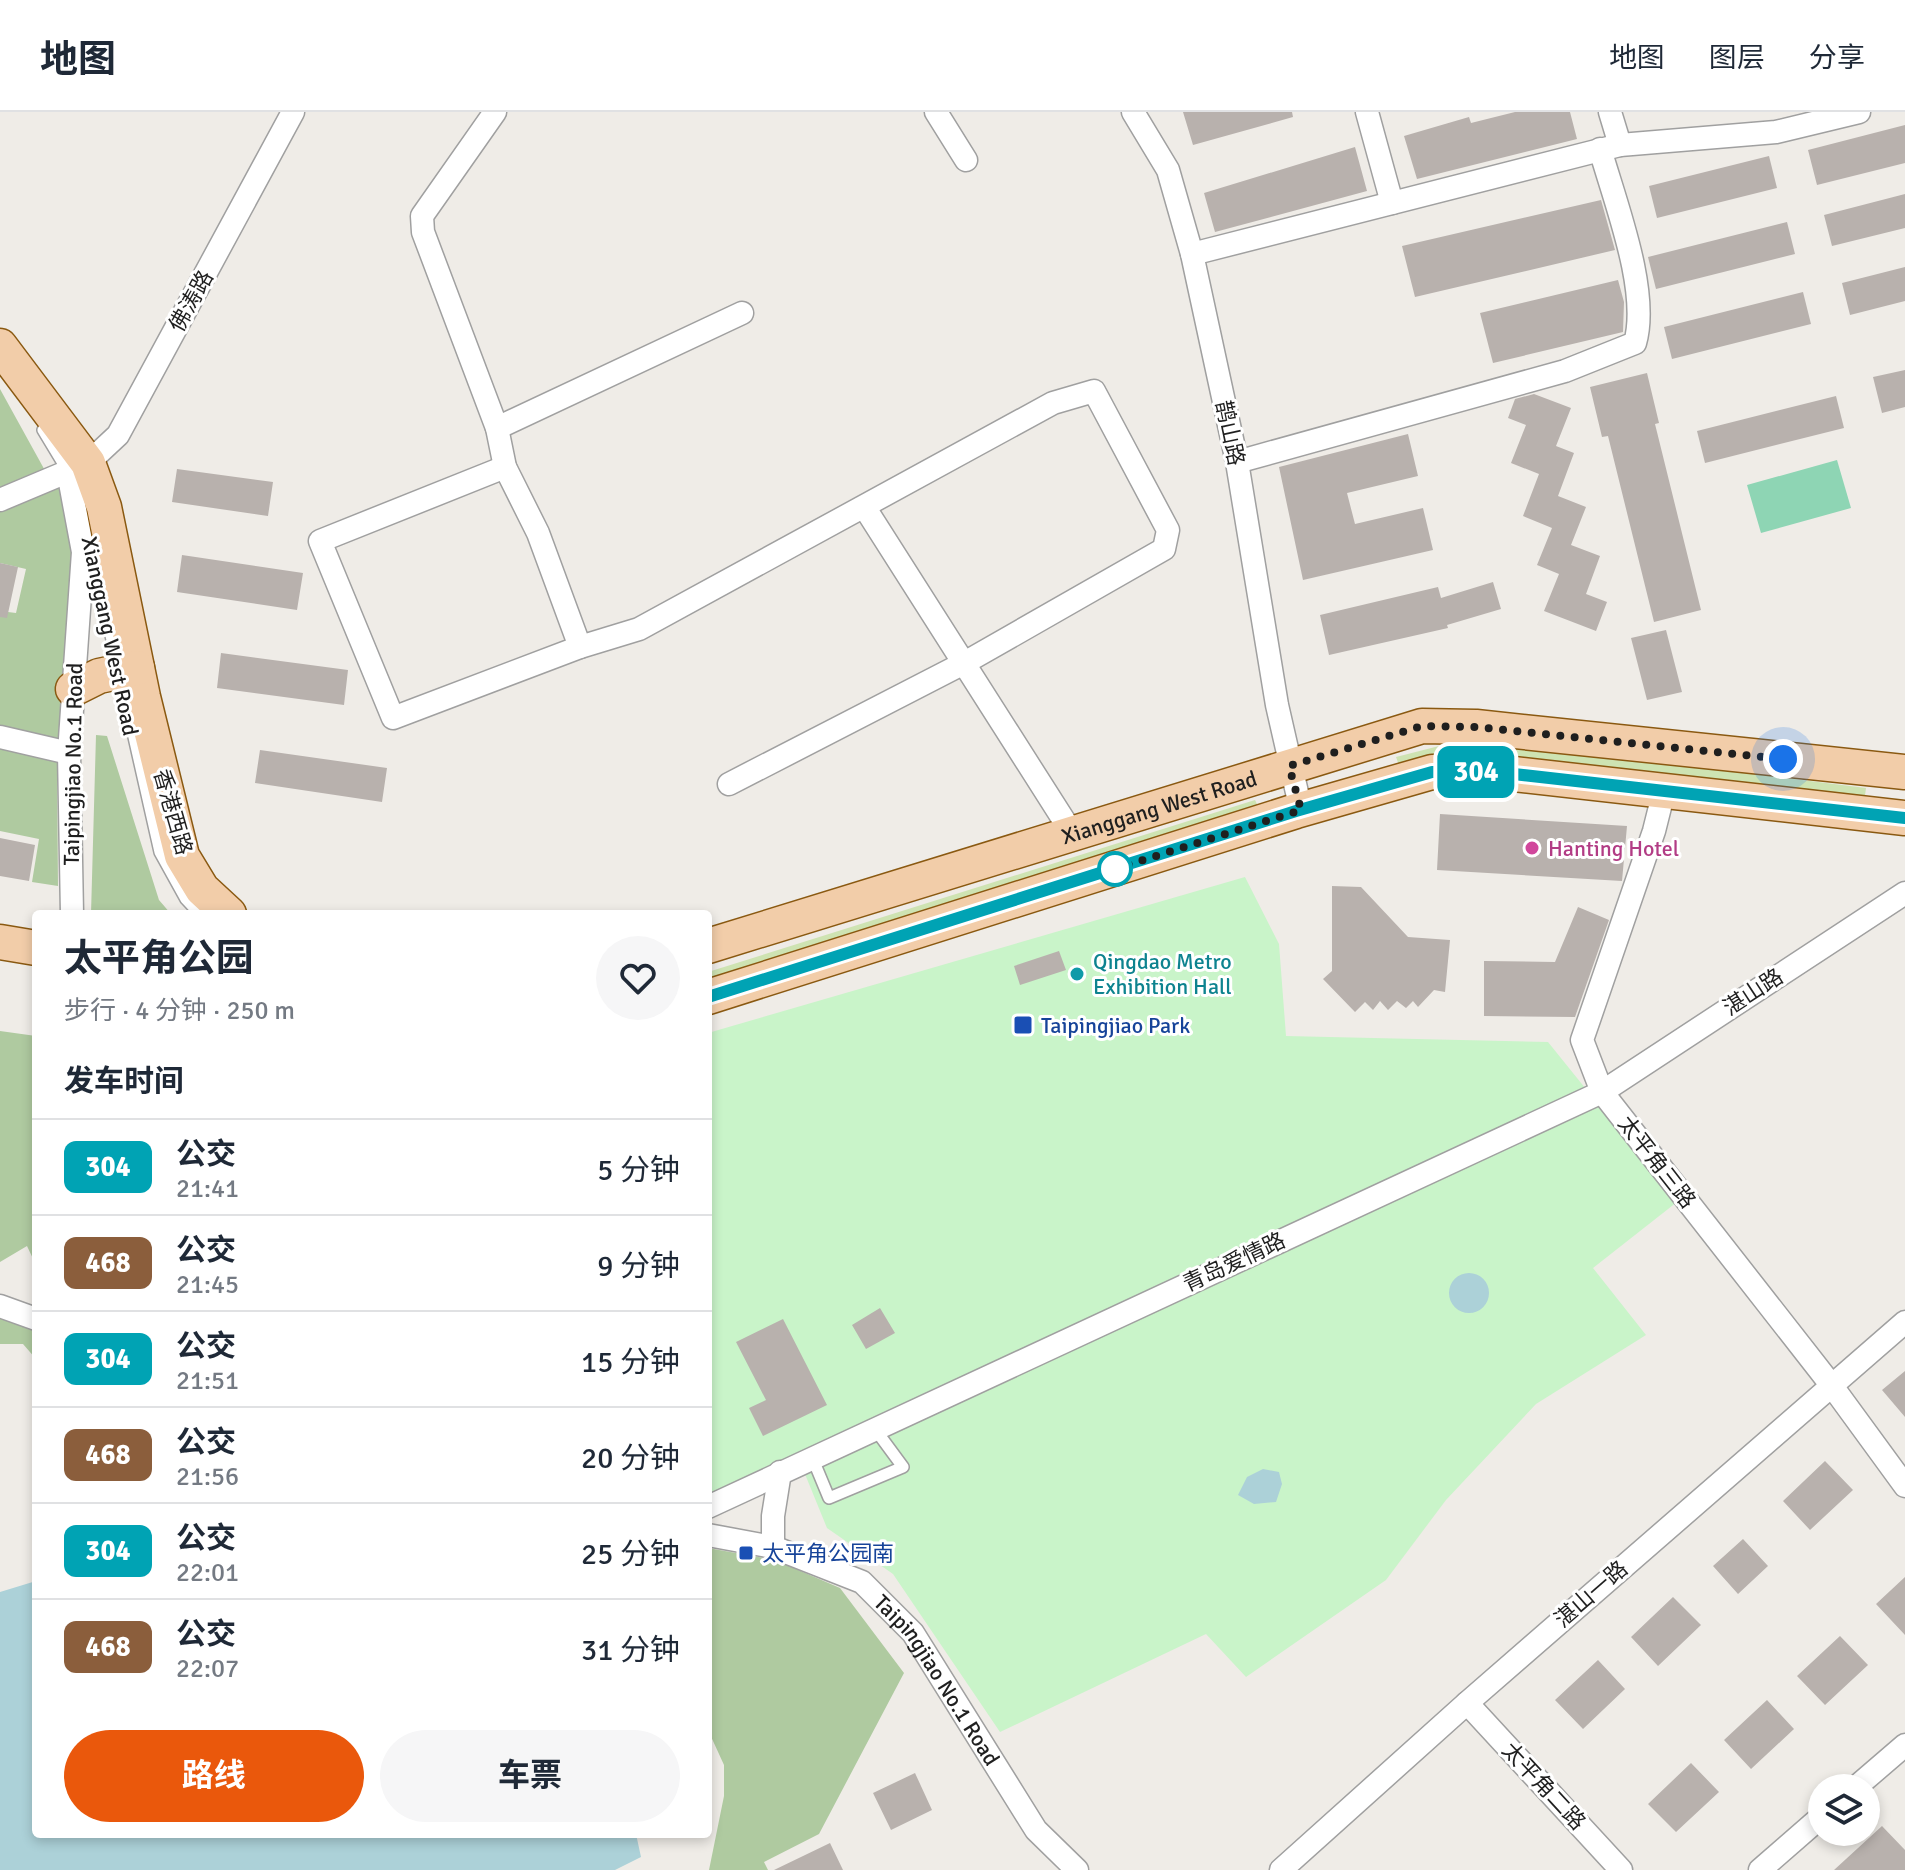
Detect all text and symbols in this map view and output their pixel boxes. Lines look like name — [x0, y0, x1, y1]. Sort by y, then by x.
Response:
text: 地图 — [40, 36, 116, 83]
text: 地图 — [1609, 41, 1665, 75]
text: 图层 — [1709, 41, 1765, 75]
text: 分享 — [1809, 41, 1865, 75]
street label: 佛涛路 — [163, 266, 219, 336]
street label: 鹊山路 — [1210, 398, 1250, 468]
street label: Xianggang West Road — [76, 534, 144, 738]
street label: Taipingjiao No.1 Road — [58, 662, 88, 866]
your location — [1763, 739, 1803, 779]
line badge: 304 — [1430, 746, 1522, 798]
text: 304 — [1453, 755, 1499, 789]
street label: Xianggang West Road — [1058, 764, 1260, 850]
street label: 香港西路 — [148, 766, 198, 858]
place label: Hanting Hotel — [1548, 835, 1679, 862]
marker: Hanting Hotel — [1523, 839, 1541, 857]
unlabelled marker — [1098, 852, 1132, 886]
text: 太平角公园 — [64, 935, 254, 982]
button: heart — [596, 936, 680, 1020]
place label: Qingdao Metro Exhibition Hall — [1093, 948, 1232, 1000]
street label: 湛山路 — [1718, 963, 1788, 1021]
marker: Qingdao Metro Exhibition Hall — [1068, 965, 1086, 983]
text: 步行 · 4 分钟 · 250 m — [64, 995, 295, 1027]
place label: Taipingjiao Park — [1041, 1012, 1190, 1039]
marker: Taipingjiao Park — [1012, 1014, 1034, 1036]
text: 发车时间 — [64, 1063, 184, 1100]
street label: 太平角三路 — [1612, 1110, 1702, 1214]
text: 公交 — [176, 1136, 236, 1173]
text: 304 — [85, 1150, 131, 1184]
text: 5 分钟 — [597, 1152, 680, 1189]
text: 21:41 — [176, 1173, 239, 1205]
street label: 青岛爱情路 — [1178, 1227, 1290, 1297]
text: 公交 — [176, 1232, 236, 1269]
text: 468 — [85, 1246, 131, 1280]
text: 9 分钟 — [597, 1248, 680, 1285]
text: 21:45 — [176, 1269, 239, 1301]
text: 公交 — [176, 1328, 236, 1365]
text: 304 — [85, 1342, 131, 1376]
text: 15 分钟 — [581, 1344, 680, 1381]
text: 21:51 — [176, 1365, 239, 1397]
text: 公交 — [176, 1424, 236, 1461]
text: 468 — [85, 1438, 131, 1472]
text: 20 分钟 — [581, 1440, 680, 1477]
text: 21:56 — [176, 1461, 239, 1493]
text: 公交 — [176, 1520, 236, 1557]
text: 304 — [85, 1534, 131, 1568]
text: 25 分钟 — [581, 1536, 680, 1573]
place label: 太平角公园南 — [762, 1540, 894, 1567]
marker: 太平角公园南 — [737, 1544, 755, 1562]
street label: 湛山一路 — [1549, 1555, 1633, 1633]
text: 22:01 — [176, 1557, 239, 1589]
street label: Taipingjiao No.1 Road — [869, 1589, 1006, 1770]
text: 公交 — [176, 1616, 236, 1653]
text: 468 — [85, 1630, 131, 1664]
text: 31 分钟 — [581, 1632, 680, 1669]
text: 22:07 — [176, 1653, 239, 1685]
button: 路线 — [64, 1730, 364, 1822]
button: 车票 — [380, 1730, 680, 1822]
street label: 太平角二路 — [1497, 1737, 1591, 1835]
map controls — [1808, 1774, 1880, 1846]
button: layers — [1808, 1774, 1880, 1846]

